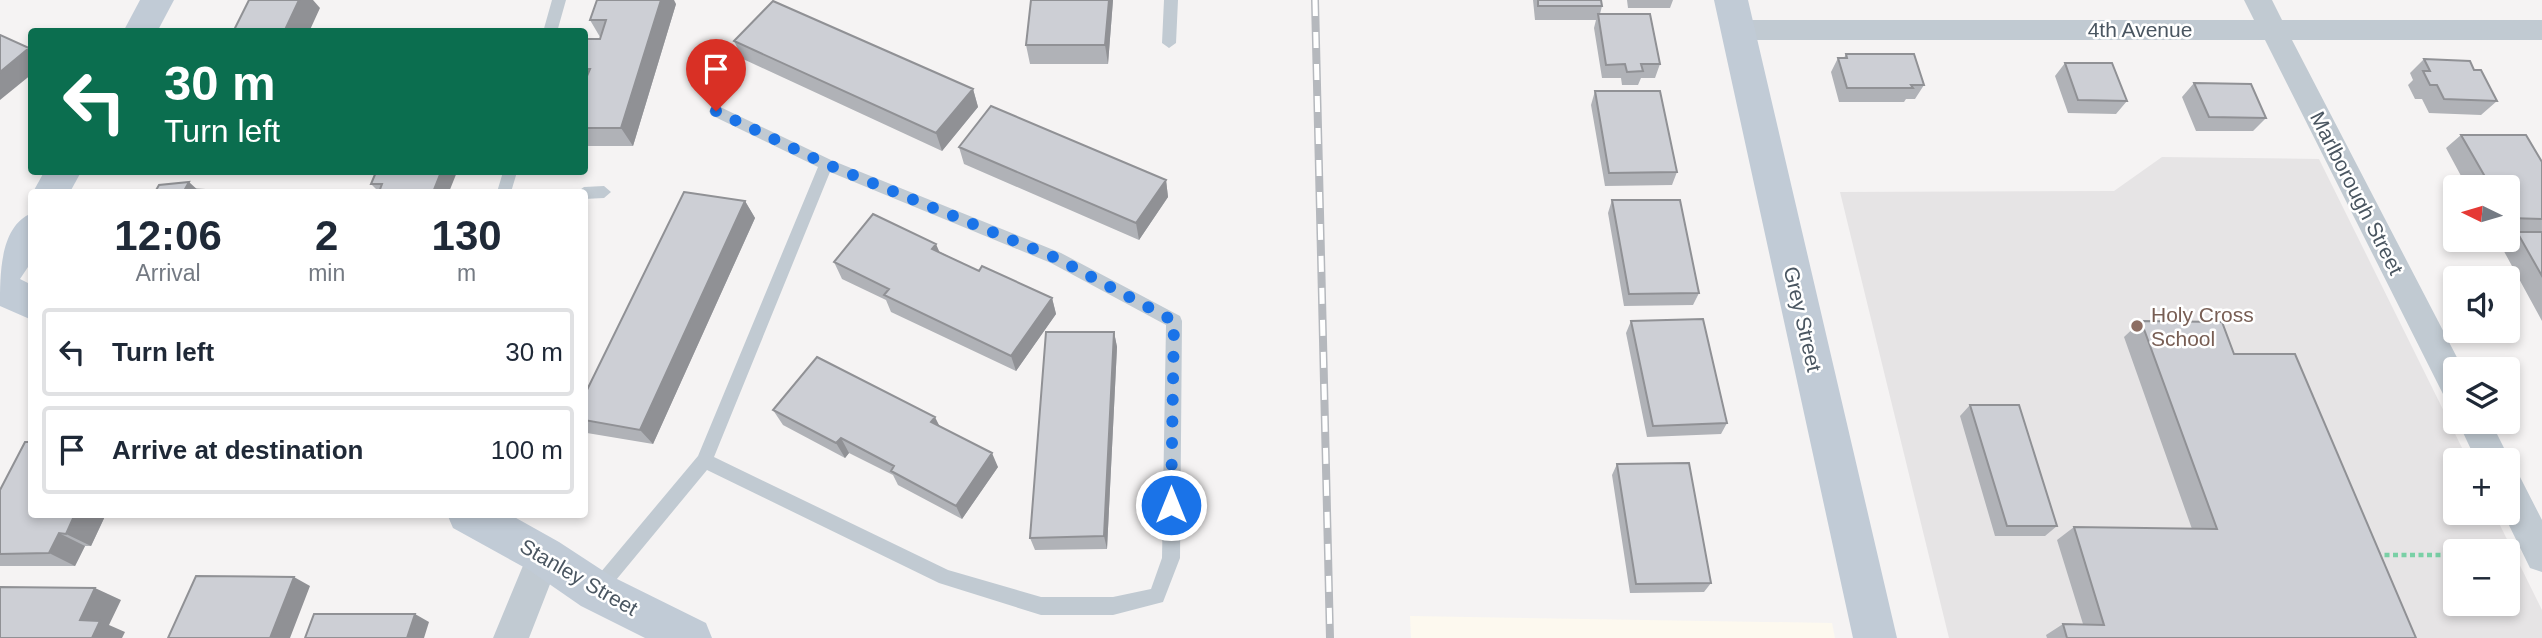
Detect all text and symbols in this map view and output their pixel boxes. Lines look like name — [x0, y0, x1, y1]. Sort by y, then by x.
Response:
street label: 4th Avenue — [2088, 18, 2192, 41]
pin — [686, 39, 746, 111]
icon: arrive — [697, 50, 735, 88]
icon: left — [49, 56, 140, 147]
text: 30 m — [164, 56, 276, 110]
street label: Marlborough Street — [2306, 108, 2408, 278]
text: Turn left — [164, 113, 280, 149]
north arrow — [2443, 175, 2520, 252]
map controls — [2443, 175, 2520, 616]
text: 12:06 — [114, 212, 222, 259]
text: 2 — [315, 212, 338, 259]
text: 130 — [432, 212, 502, 259]
text: Arrival — [135, 260, 201, 286]
text: min — [308, 260, 345, 286]
text: m — [457, 260, 476, 286]
street label: Grey Street — [1780, 264, 1826, 374]
button: sound — [2443, 266, 2520, 343]
place label: Holy Cross School — [2151, 303, 2254, 350]
marker: Holy Cross School — [2129, 318, 2145, 334]
icon: left — [53, 333, 91, 371]
text: Turn left — [112, 337, 214, 367]
text: 30 m — [505, 337, 563, 367]
button: layers — [2443, 357, 2520, 434]
icon: arrive — [53, 431, 91, 469]
text: Arrive at destination — [112, 435, 363, 465]
text: 100 m — [491, 435, 563, 465]
button: + — [2443, 448, 2520, 525]
position arrow — [1134, 468, 1208, 542]
street label: Stanley Street — [516, 534, 642, 620]
button: − — [2443, 539, 2520, 616]

